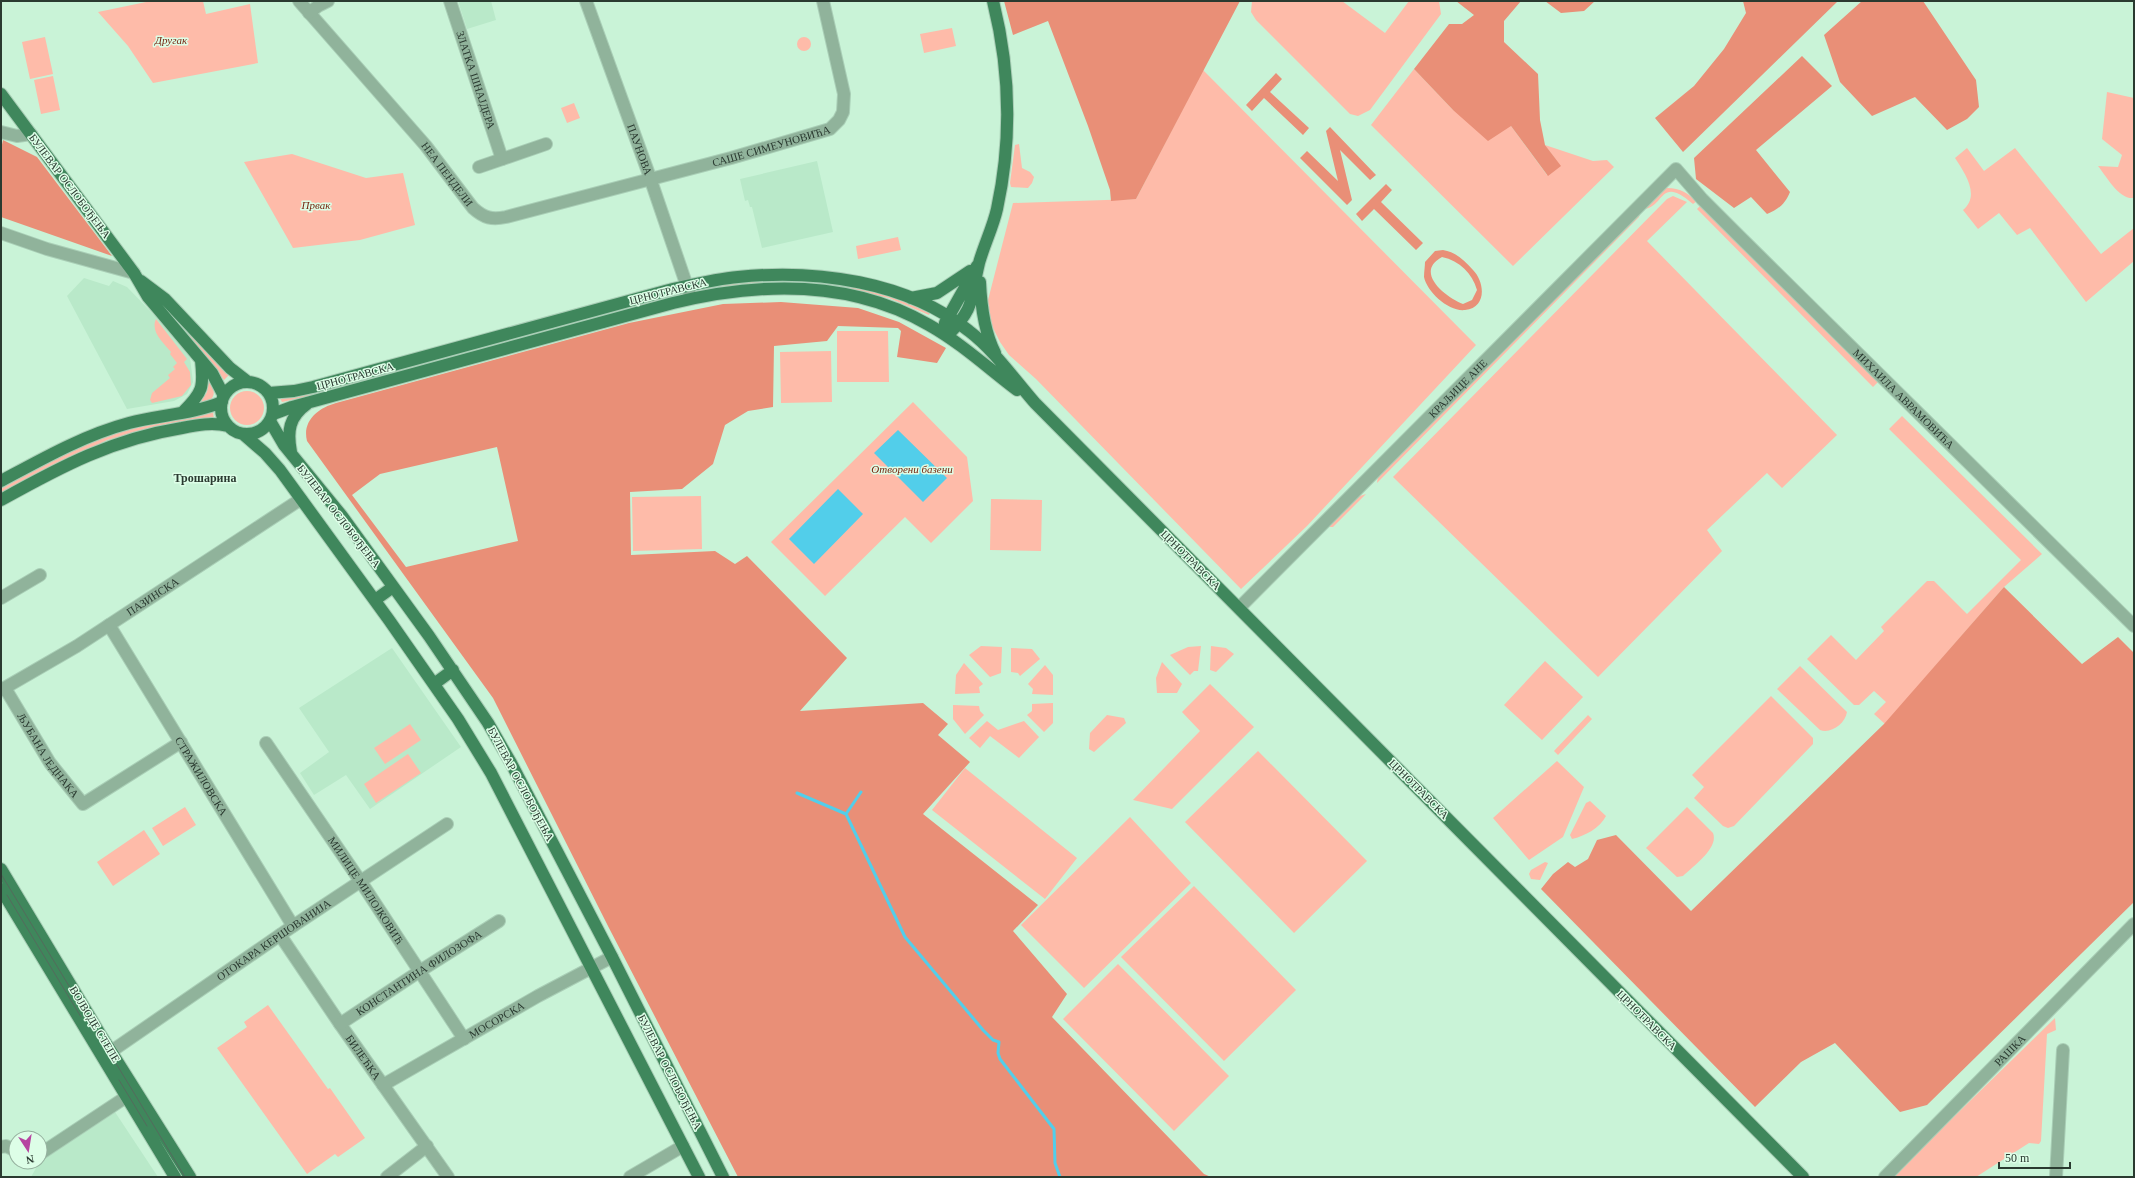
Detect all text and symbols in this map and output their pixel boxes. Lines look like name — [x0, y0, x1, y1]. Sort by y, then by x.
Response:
street label: ЗЛАТКА ШНАЈДЕРА — [454, 29, 498, 130]
park label: Другак — [154, 34, 188, 46]
street label: ПАУНОВА — [625, 122, 655, 177]
street label: САШЕ СИМЕУНОВИЋА — [711, 123, 832, 169]
street label: БУЛЕВАР ОСЛОБОЂЕЊА — [27, 132, 113, 241]
street label: НЕА ПЕНДЕЛИ — [419, 140, 476, 209]
park label: Првак — [301, 199, 331, 211]
street label: ЦРНОТРАВСКА — [628, 276, 708, 306]
street label: МИХАИЛА АВРАМОВИЋА — [1851, 346, 1957, 451]
street label: КРАЉИЦЕ АНЕ — [1426, 356, 1490, 420]
street label: ЦРНОТРАВСКА — [315, 360, 395, 392]
street label: БУЛЕВАР ОСЛОБОЂЕЊА — [295, 462, 383, 570]
park label: Отворени базени — [871, 463, 953, 475]
district label: Трошарина — [174, 471, 236, 485]
street label: ЦРНОТРАВСКА — [1159, 528, 1223, 592]
street label: ПАЗИНСКА — [124, 575, 181, 618]
street label: ЉУБАНА ЈЕДНАКА — [15, 711, 81, 800]
street label: БУЛЕВАР ОСЛОБОЂЕЊА — [486, 725, 556, 843]
street label: СТРАЖИЛОВСКА — [173, 735, 230, 818]
street label: ЦРНОТРАВСКА — [1387, 757, 1451, 821]
street label: МИЛИЦЕ МИЛОЈКОВИЋ — [326, 834, 406, 946]
street label: ОТОКАРА КЕРШОВАНИЈА — [214, 897, 333, 983]
street label: КОНСТАНТИНА ФИЛОЗОФА — [354, 928, 484, 1018]
street label: ВОЈВОДЕ СТЕПЕ — [68, 984, 123, 1064]
street label: ЦРНОТРАВСКА — [1615, 988, 1679, 1052]
street label: МОСОРСКА — [467, 999, 527, 1040]
street label: БУЛЕВАР ОСЛОБОЂЕЊА — [636, 1013, 704, 1132]
street label: РАШКА — [1992, 1032, 2028, 1068]
street label: БИЛЕЋКА — [344, 1033, 383, 1082]
north arrow — [8, 1130, 48, 1170]
scale bar — [1999, 1144, 2070, 1170]
text: 50 m — [2005, 1151, 2030, 1165]
text: N — [25, 1153, 35, 1166]

